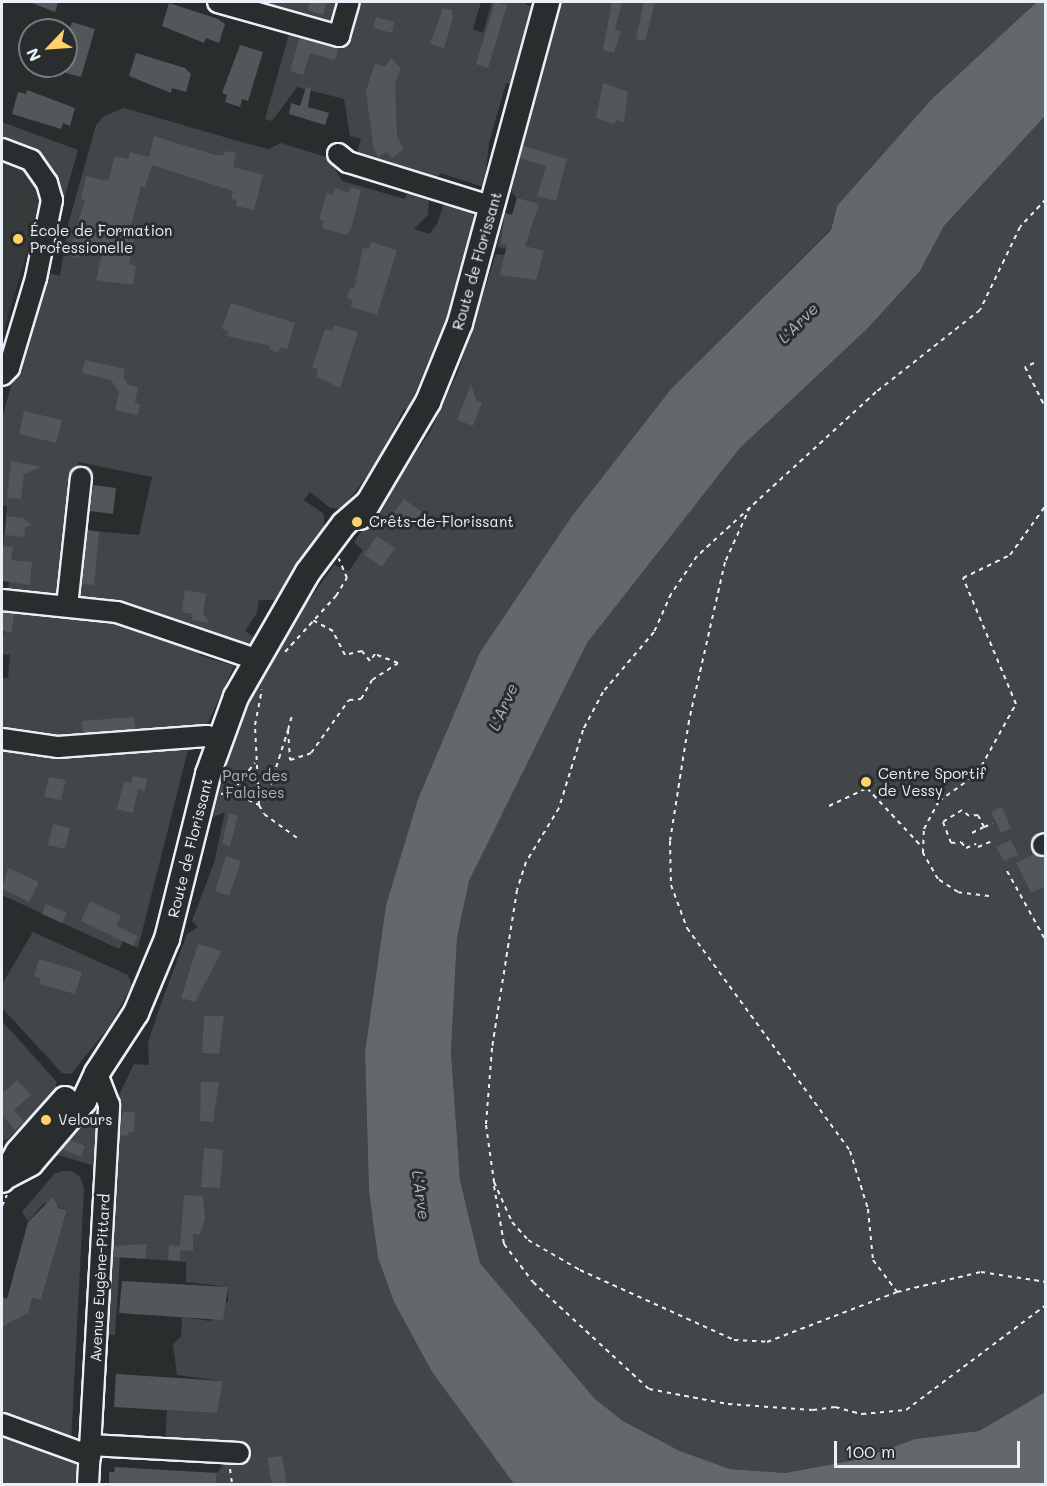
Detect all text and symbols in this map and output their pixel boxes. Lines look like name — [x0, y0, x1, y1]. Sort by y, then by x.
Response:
north arrow — [18, 18, 78, 78]
text: N — [21, 45, 45, 65]
street label: Route de Florissant — [449, 190, 505, 332]
place label: École de Formation Professionelle — [30, 221, 172, 256]
marker: École de Formation Professionelle — [11, 232, 25, 246]
water label: L'Arve — [774, 299, 822, 347]
place label: Crêts-de-Florissant — [369, 513, 514, 531]
marker: Crêts-de-Florissant — [350, 515, 364, 529]
water label: L'Arve — [484, 681, 522, 733]
place label: Centre Sportif de Vessy — [878, 764, 986, 799]
park label: Parc des Falaises — [222, 766, 288, 801]
marker: Centre Sportif de Vessy — [859, 775, 873, 789]
street label: Route de Florissant — [164, 776, 216, 920]
place label: Velours — [58, 1111, 113, 1129]
marker: Velours — [39, 1113, 53, 1127]
water label: L'Arve — [408, 1169, 434, 1221]
street label: Avenue Eugène-Pittard — [87, 1193, 113, 1363]
scale bar — [837, 1429, 1023, 1467]
text: 100 m — [845, 1439, 895, 1463]

